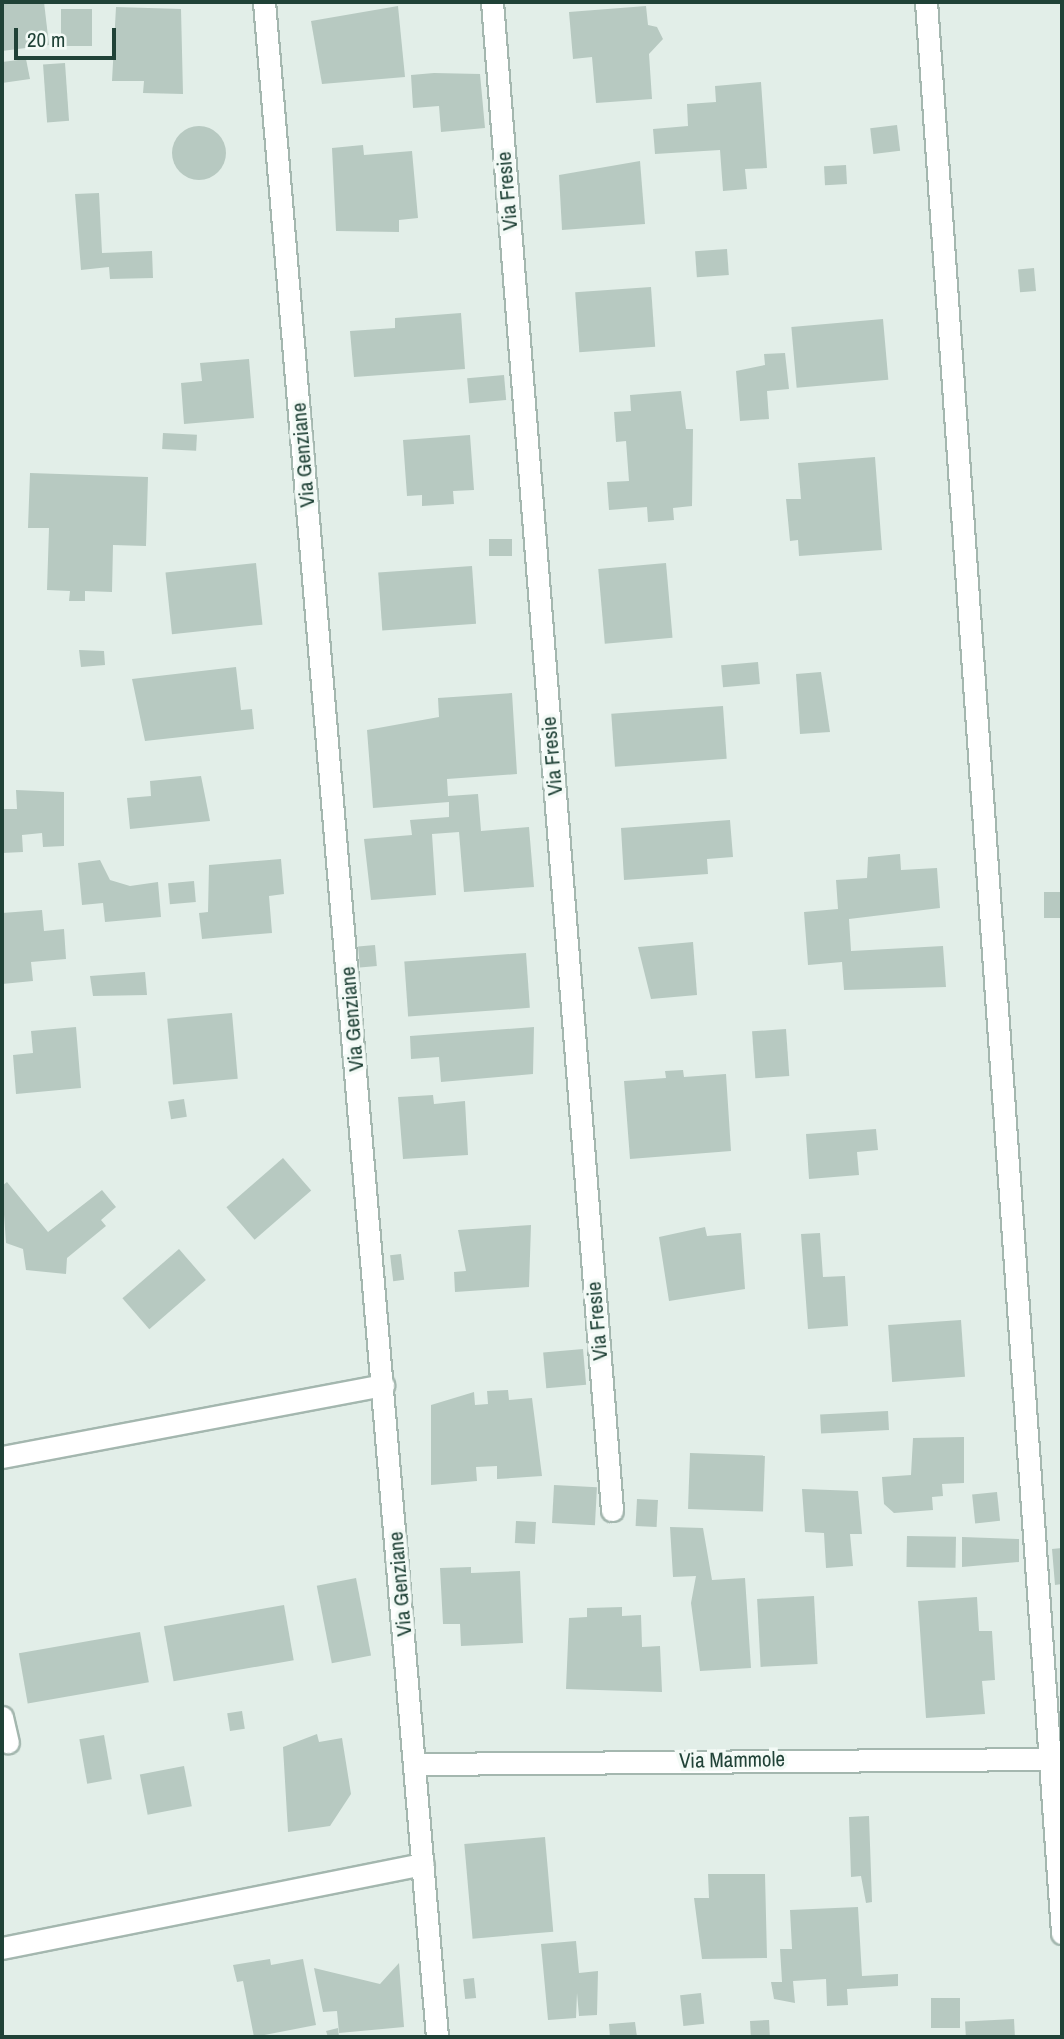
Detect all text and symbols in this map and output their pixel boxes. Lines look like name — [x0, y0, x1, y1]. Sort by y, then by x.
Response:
scale bar — [18, 14, 119, 58]
text: 20 m — [27, 25, 65, 54]
street label: Via Fresie — [491, 150, 523, 232]
street label: Via Genziane — [286, 402, 320, 508]
street label: Via Fresie — [536, 715, 568, 797]
street label: Via Genziane — [335, 966, 369, 1072]
street label: Via Fresie — [581, 1280, 613, 1362]
street label: Via Genziane — [383, 1531, 417, 1637]
street label: Via Mammole — [679, 1746, 785, 1774]

